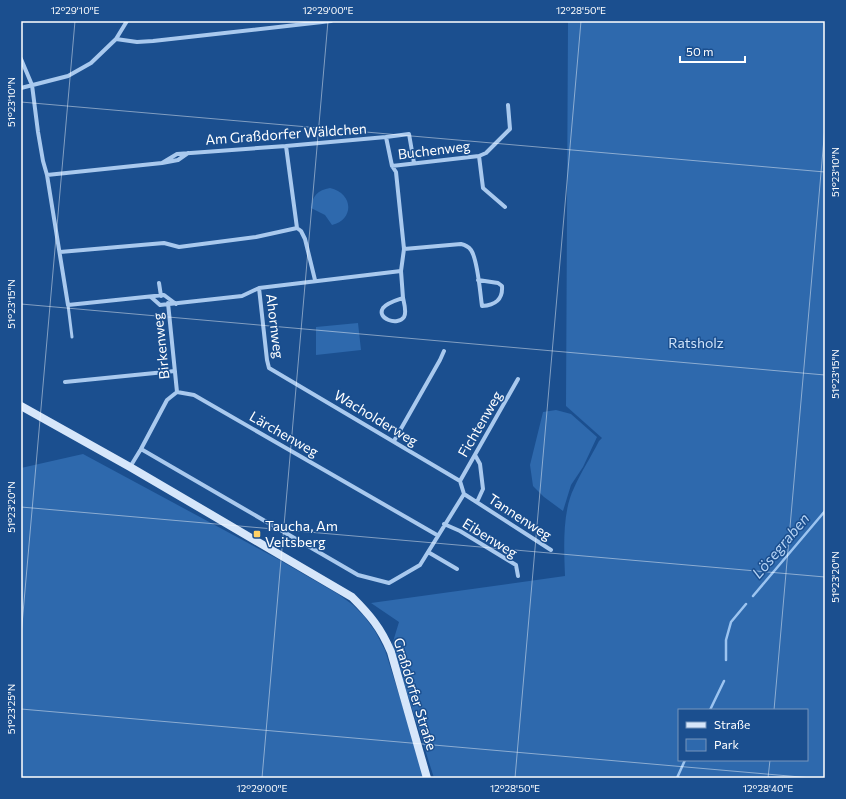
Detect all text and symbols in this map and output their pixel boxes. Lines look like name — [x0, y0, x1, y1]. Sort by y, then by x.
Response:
text: 12°29'10"E — [51, 4, 99, 16]
text: 12°29'00"E — [303, 4, 354, 16]
text: 12°28'50"E — [556, 4, 606, 16]
scale bar — [680, 38, 745, 64]
text: 50 m — [686, 44, 714, 58]
text: 51°23'10"N — [5, 77, 17, 127]
street label: Am Graßdorfer Wäldchen — [205, 119, 367, 148]
street label: Buchenweg — [397, 137, 472, 162]
text: 51°23'10"N — [829, 147, 841, 197]
text: 51°23'15"N — [5, 279, 17, 329]
street label: Ahornweg — [263, 292, 288, 360]
street label: Birkenweg — [149, 312, 172, 380]
park label: Ratsholz — [668, 334, 724, 351]
text: 51°23'15"N — [829, 349, 841, 399]
street label: Wacholderweg — [331, 386, 422, 449]
street label: Fichtenweg — [454, 387, 505, 460]
street label: Lärchenweg — [247, 407, 322, 460]
text: 51°23'20"N — [5, 481, 17, 533]
street label: Tannenweg — [485, 490, 556, 544]
water label: Lösegraben — [748, 509, 813, 582]
street label: Eibenweg — [460, 514, 521, 561]
place label: Taucha, Am Veitsberg — [265, 517, 338, 550]
marker: Taucha, Am Veitsberg — [252, 529, 262, 539]
text: 51°23'20"N — [829, 551, 841, 603]
street label: Graßdorfer Straße — [390, 635, 441, 752]
text: 51°23'25"N — [5, 684, 17, 734]
legend — [678, 709, 808, 761]
text: Straße — [714, 717, 750, 731]
text: Park — [714, 737, 740, 751]
text: 12°29'00"E — [237, 782, 288, 794]
text: 12°28'50"E — [490, 782, 540, 794]
text: 12°28'40"E — [743, 782, 793, 794]

